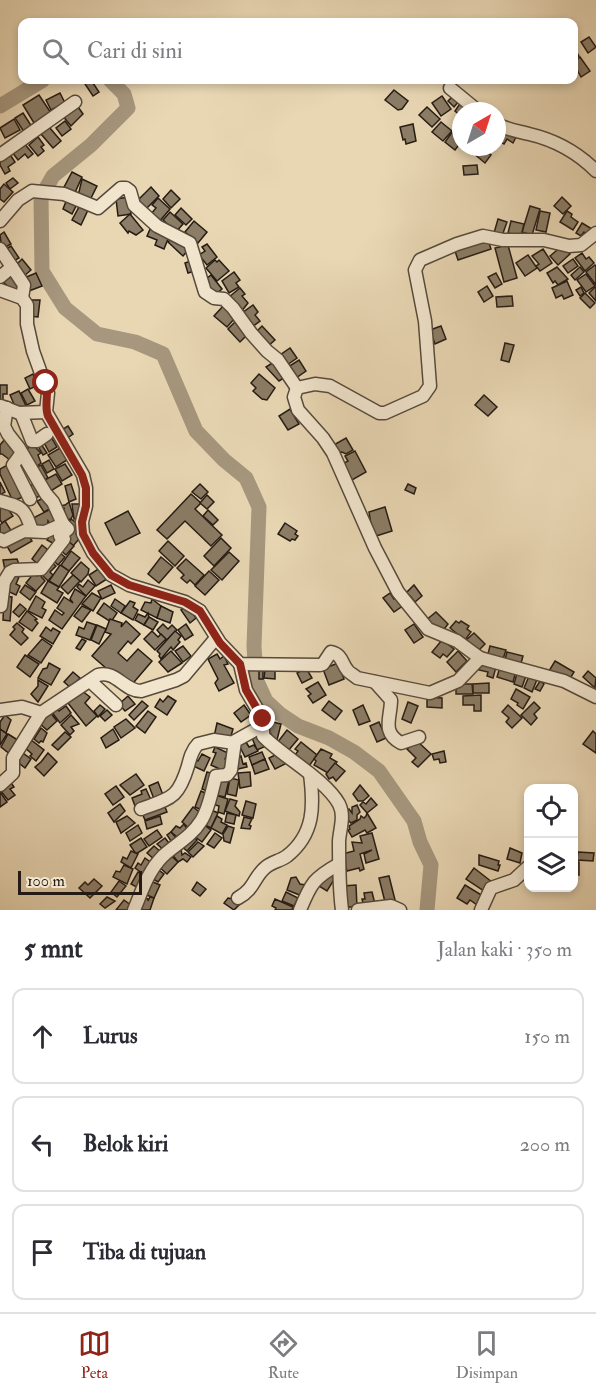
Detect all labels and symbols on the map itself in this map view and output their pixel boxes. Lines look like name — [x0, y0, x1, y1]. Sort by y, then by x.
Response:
north arrow — [452, 102, 506, 156]
route start — [32, 369, 58, 395]
route end — [249, 705, 275, 731]
scale bar — [18, 868, 142, 896]

